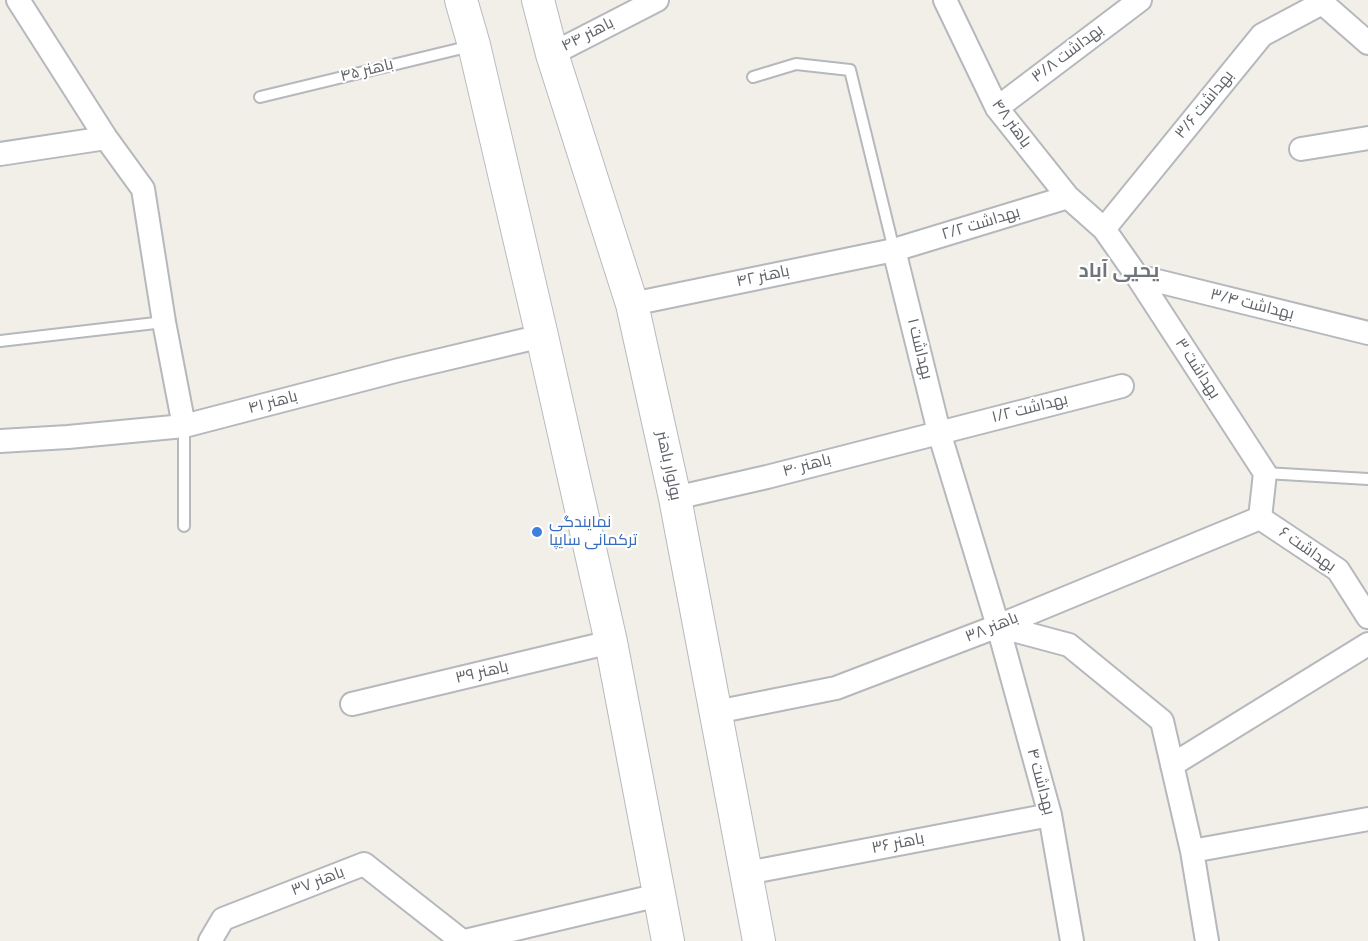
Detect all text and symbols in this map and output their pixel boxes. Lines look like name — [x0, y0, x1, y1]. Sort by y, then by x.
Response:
street label: باهنر ۴۴ — [559, 14, 617, 56]
street label: بهداشت ۳/۸ — [1028, 21, 1108, 87]
street label: باهنر ۴۵ — [338, 55, 396, 87]
street label: بهداشت ۳/۶ — [1172, 67, 1238, 143]
street label: باهنر ۴۸ — [987, 96, 1035, 152]
street label: بهداشت ۲/۲ — [939, 203, 1023, 245]
district label: یحیی آباد — [1079, 260, 1159, 284]
street label: باهنر ۴۲ — [735, 262, 791, 292]
street label: بهداشت ۳/۴ — [1208, 285, 1296, 325]
street label: بهداشت ۱ — [902, 316, 936, 382]
street label: بهداشت ۳ — [1170, 335, 1224, 403]
street label: باهنر ۴۱ — [246, 387, 300, 419]
street label: بهداشت ۱/۲ — [990, 390, 1070, 428]
street label: بولوار باهنر — [651, 430, 685, 502]
street label: باهنر ۴۰ — [781, 450, 833, 482]
place label: نمایندگی ترکمانی سایپا — [549, 513, 637, 551]
street label: بهداشت ۶ — [1275, 523, 1339, 577]
marker: نمایندگی ترکمانی سایپا — [530, 525, 544, 539]
street label: باهنر ۳۸ — [963, 609, 1021, 647]
street label: باهنر ۳۹ — [454, 658, 510, 688]
street label: بهداشت ۴ — [1022, 747, 1058, 817]
street label: باهنر ۳۶ — [870, 829, 926, 859]
street label: باهنر ۳۷ — [289, 863, 347, 901]

